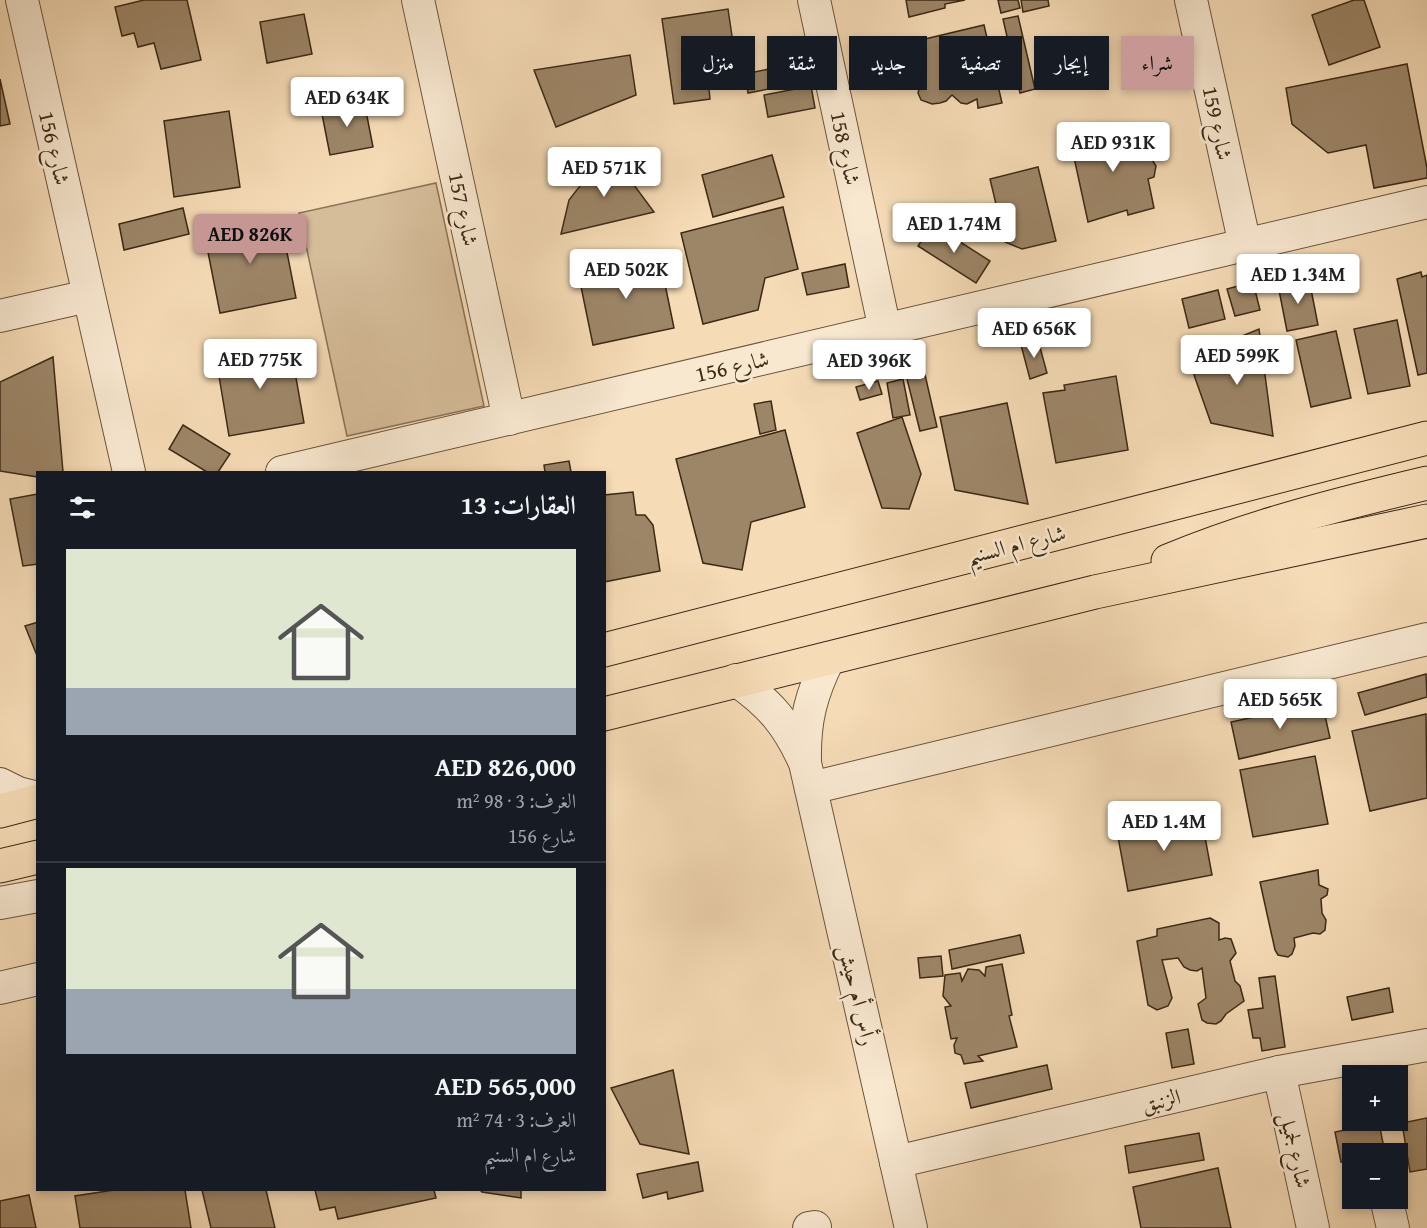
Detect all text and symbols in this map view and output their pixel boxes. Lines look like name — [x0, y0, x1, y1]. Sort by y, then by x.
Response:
chip: منزل — [681, 36, 755, 90]
chip: شقة — [767, 36, 837, 90]
chip: جديد — [849, 36, 927, 90]
chip: تصفية — [939, 36, 1022, 90]
chip: إيجار — [1034, 36, 1109, 90]
chip: شراء — [1121, 36, 1194, 90]
pin: AED 634K — [285, 77, 409, 128]
text: AED 634K — [305, 82, 389, 111]
street label: شارع 159 — [1192, 83, 1241, 164]
street label: شارع 156 — [28, 108, 79, 189]
street label: شارع 158 — [820, 108, 869, 189]
pin: AED 931K — [1051, 122, 1175, 173]
text: AED 931K — [1071, 127, 1155, 156]
pin: AED 571K — [542, 147, 666, 198]
text: AED 571K — [562, 152, 646, 181]
street label: شارع 157 — [438, 169, 487, 250]
pin: AED 1.74M — [885, 203, 1023, 254]
text: AED 1.74M — [907, 208, 1001, 237]
pin: AED 826K — [188, 214, 312, 265]
text: AED 826K — [208, 219, 292, 248]
pin: AED 502K — [564, 249, 688, 300]
text: AED 502K — [584, 254, 668, 283]
pin: AED 1.34M — [1229, 254, 1367, 305]
text: AED 1.34M — [1251, 259, 1345, 288]
pin: AED 656K — [972, 308, 1096, 359]
text: AED 656K — [992, 313, 1076, 342]
pin: AED 599K — [1175, 335, 1299, 386]
pin: AED 775K — [198, 339, 322, 390]
pin: AED 396K — [807, 340, 931, 391]
text: AED 599K — [1195, 340, 1279, 369]
street label: شارع 156 — [692, 342, 773, 393]
text: AED 775K — [218, 344, 302, 373]
text: AED 396K — [827, 345, 911, 374]
text: العقارات: 13 — [460, 485, 576, 524]
icon: filters — [66, 491, 99, 524]
street label: شارع ام السنيم — [963, 516, 1071, 578]
icon: home — [267, 588, 375, 696]
pin: AED 565K — [1218, 679, 1342, 730]
text: AED 565K — [1238, 684, 1322, 713]
text: AED 826,000 — [435, 747, 576, 786]
text: الغرف: 3 · 98 m² — [457, 786, 576, 815]
pin: AED 1.4M — [1102, 801, 1226, 852]
text: AED 1.4M — [1122, 806, 1206, 835]
text: شارع 156 — [508, 821, 576, 850]
icon: home — [267, 907, 375, 1015]
street label: رأس أم حيش — [827, 941, 885, 1050]
map controls — [1342, 1065, 1408, 1209]
button: + — [1342, 1065, 1408, 1131]
text: AED 565,000 — [435, 1066, 576, 1105]
street label: الزنبق — [1138, 1080, 1184, 1120]
text: الغرف: 3 · 74 m² — [457, 1105, 576, 1134]
street label: شارع لجميل — [1269, 1109, 1320, 1192]
text: شارع ام السنيم — [484, 1140, 576, 1169]
button: − — [1342, 1143, 1408, 1209]

